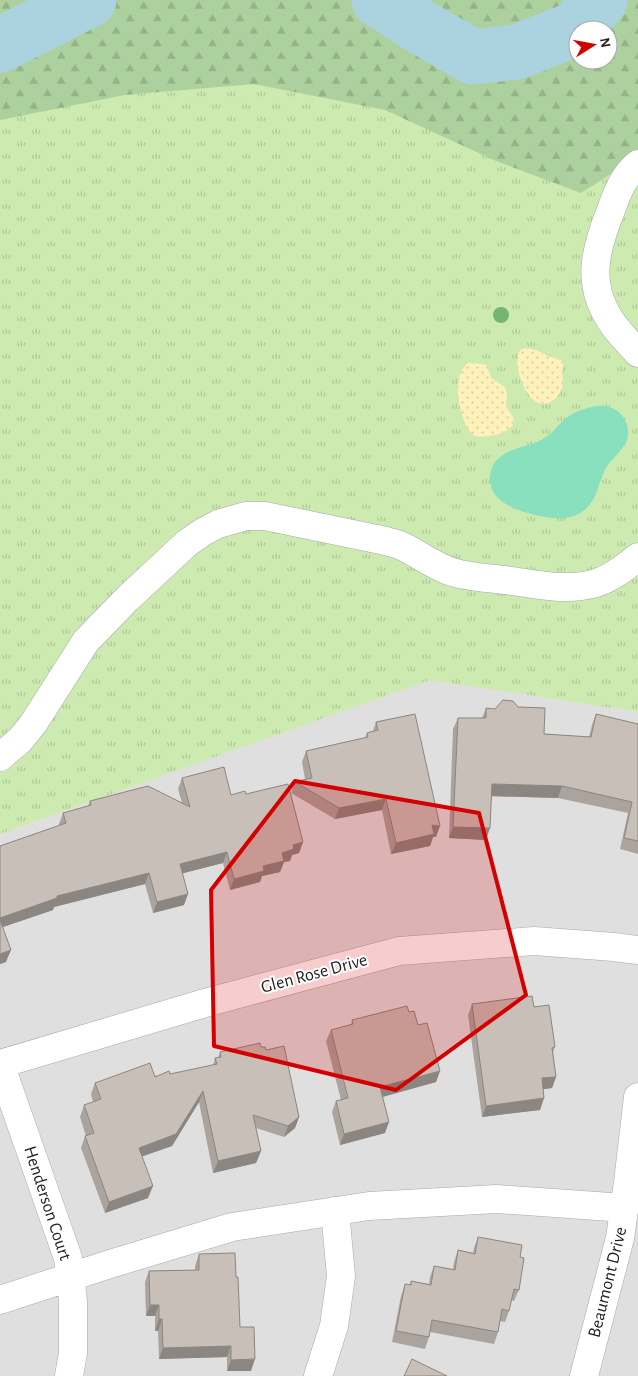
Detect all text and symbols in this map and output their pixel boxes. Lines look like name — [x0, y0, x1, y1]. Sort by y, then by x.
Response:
north arrow — [568, 20, 618, 70]
text: N — [597, 37, 613, 49]
street label: Glen Rose Drive — [259, 951, 369, 997]
street label: Henderson Court — [20, 1144, 74, 1263]
street label: Beaumont Drive — [585, 1225, 630, 1340]

